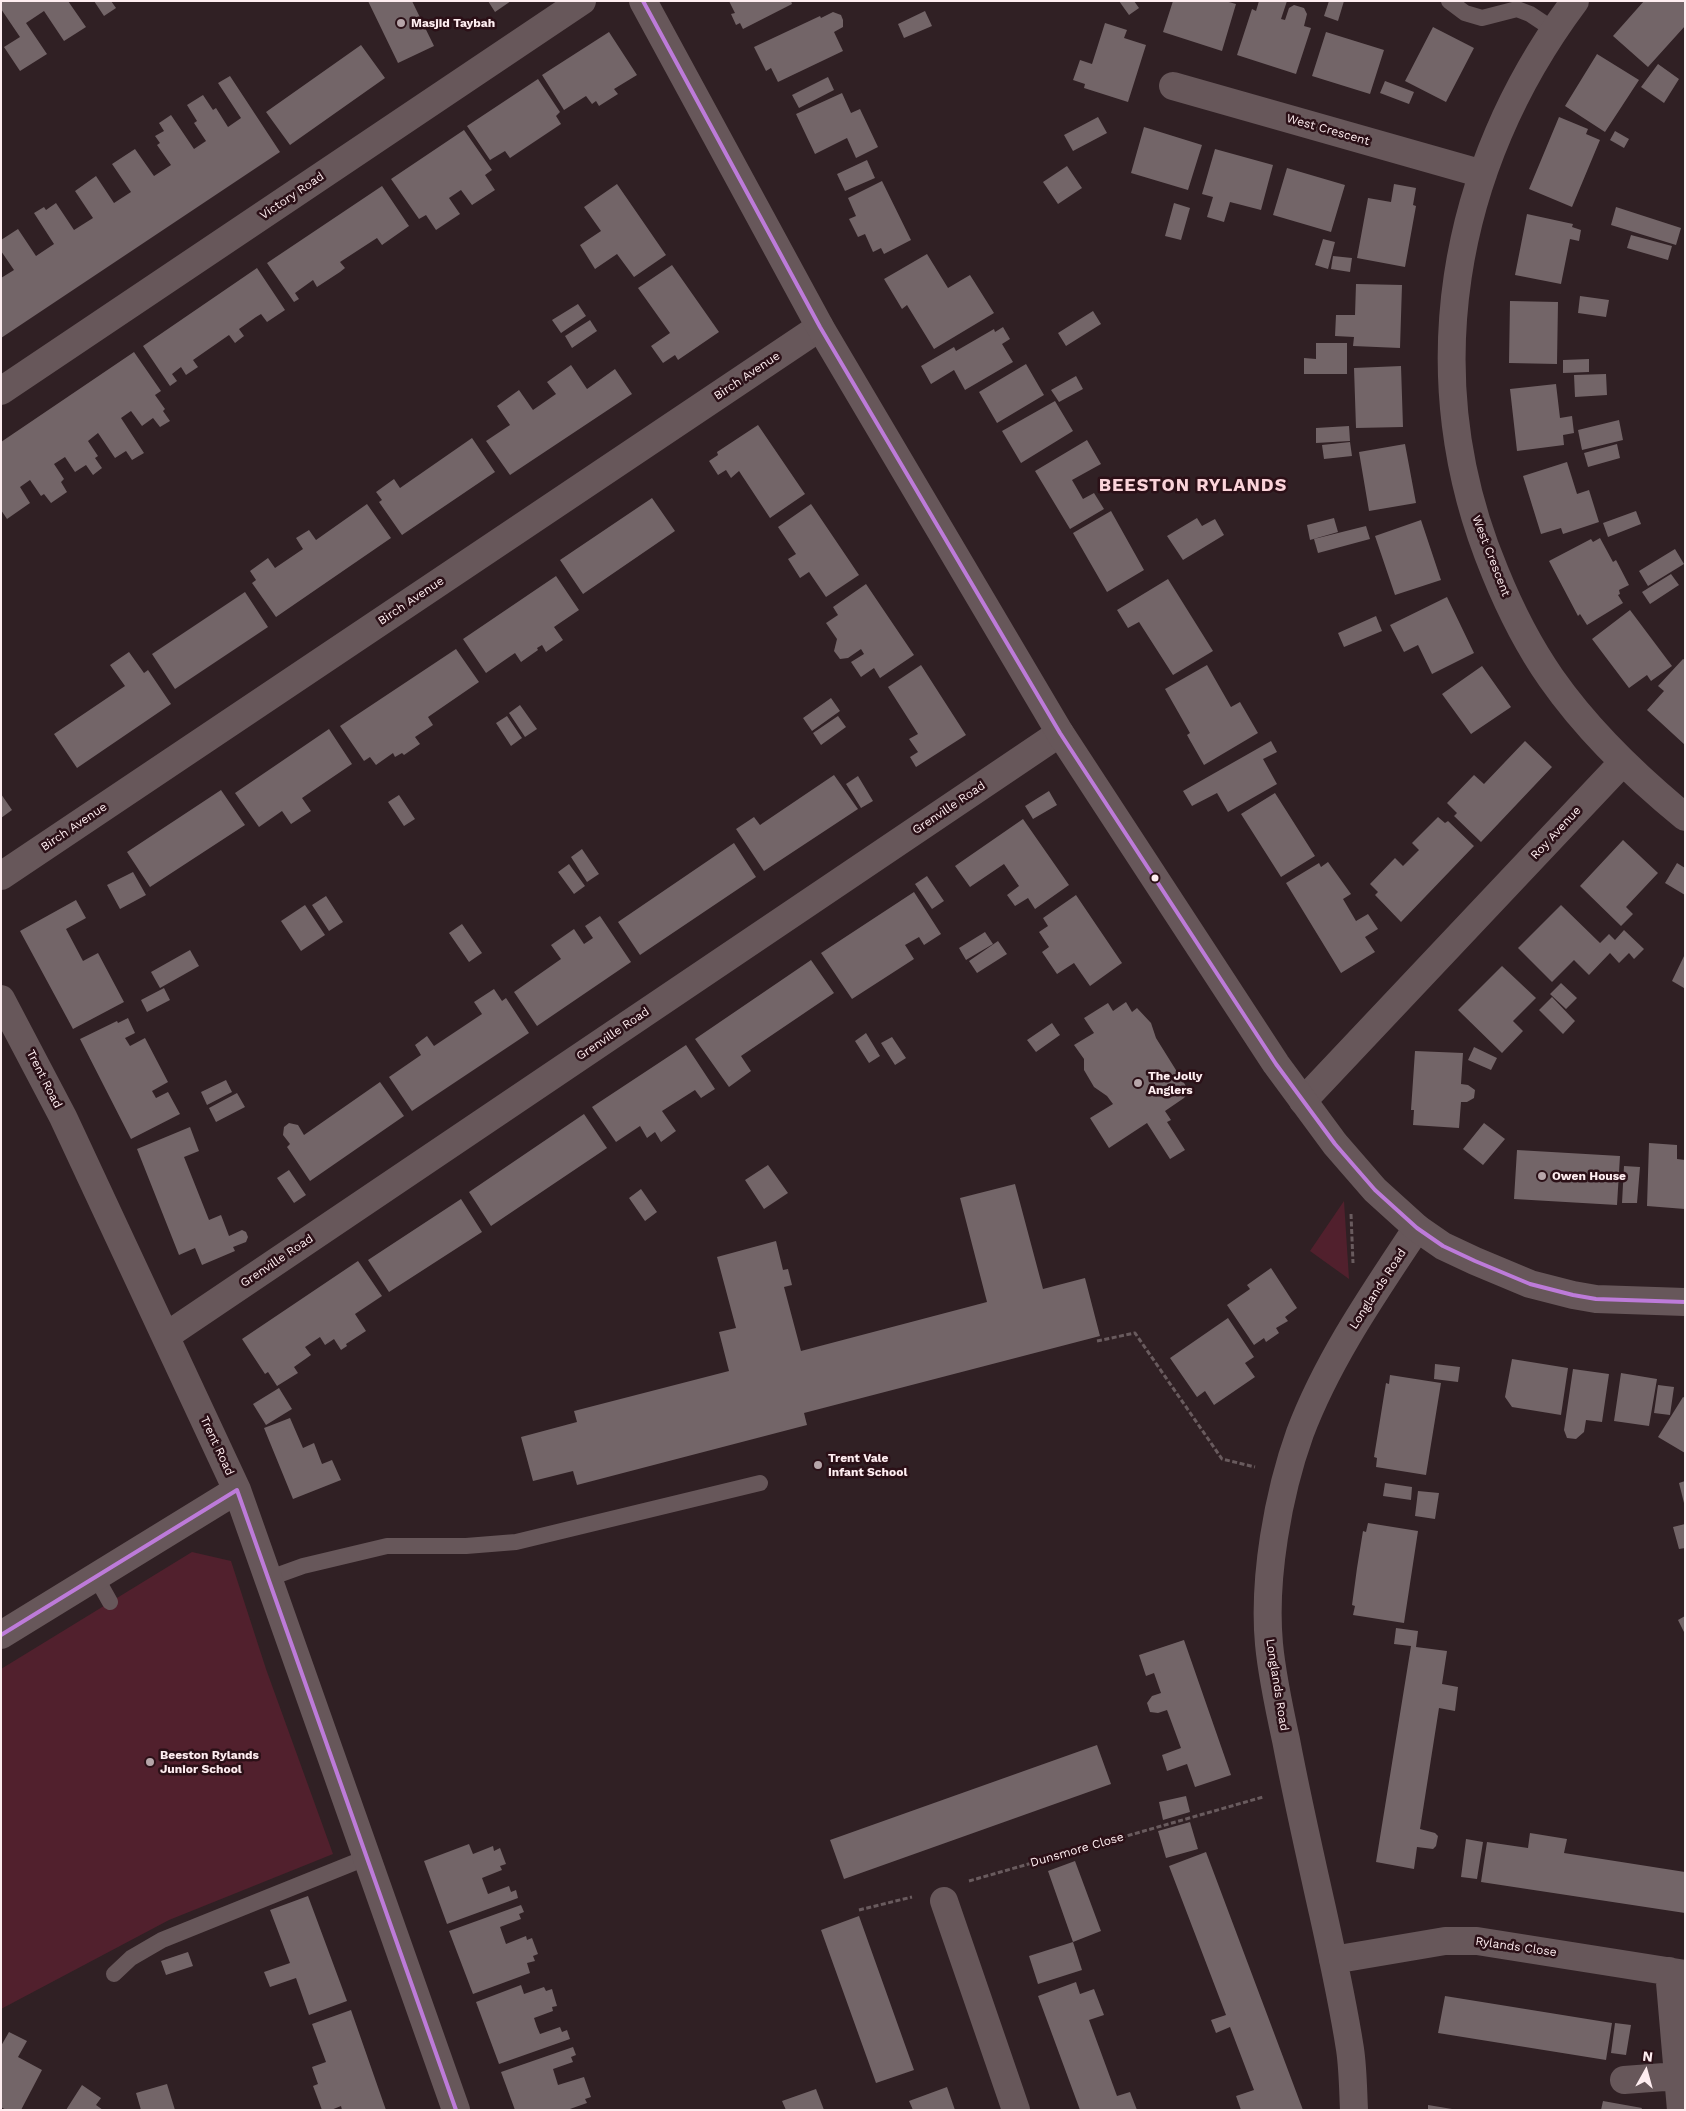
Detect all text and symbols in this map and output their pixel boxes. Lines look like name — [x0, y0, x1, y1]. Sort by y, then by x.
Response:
place label: Masjid Taybah — [411, 16, 495, 30]
marker: Masjid Taybah — [395, 17, 407, 29]
street label: West Crescent — [1285, 111, 1371, 149]
street label: Victory Road — [257, 169, 327, 223]
street label: Birch Avenue — [711, 349, 783, 403]
district label: BEESTON RYLANDS — [1097, 475, 1289, 497]
street label: West Crescent — [1469, 513, 1513, 599]
street label: Birch Avenue — [375, 574, 447, 628]
street label: Grenville Road — [910, 778, 988, 838]
street label: Birch Avenue — [38, 800, 110, 854]
street label: Roy Avenue — [1528, 803, 1584, 863]
unlabelled marker — [1150, 873, 1160, 883]
street label: Grenville Road — [574, 1004, 652, 1064]
street label: Trent Road — [23, 1047, 65, 1111]
place label: The Jolly Anglers — [1148, 1069, 1203, 1097]
marker: The Jolly Anglers — [1132, 1077, 1144, 1089]
place label: Owen House — [1552, 1169, 1626, 1183]
marker: Owen House — [1536, 1170, 1548, 1182]
street label: Grenville Road — [238, 1231, 316, 1291]
street label: Longlands Road — [1347, 1246, 1409, 1332]
street label: Trent Road — [197, 1414, 237, 1478]
place label: Trent Vale Infant School — [828, 1451, 907, 1479]
marker: Trent Vale Infant School — [812, 1459, 824, 1471]
street label: Longlands Road — [1263, 1638, 1291, 1732]
place label: Beeston Rylands Junior School — [160, 1748, 259, 1776]
marker: Beeston Rylands Junior School — [144, 1756, 156, 1768]
street label: Dunsmore Close — [1029, 1830, 1125, 1870]
street label: Rylands Close — [1474, 1934, 1558, 1960]
north arrow — [1621, 2046, 1671, 2096]
text: N — [1642, 2048, 1654, 2065]

